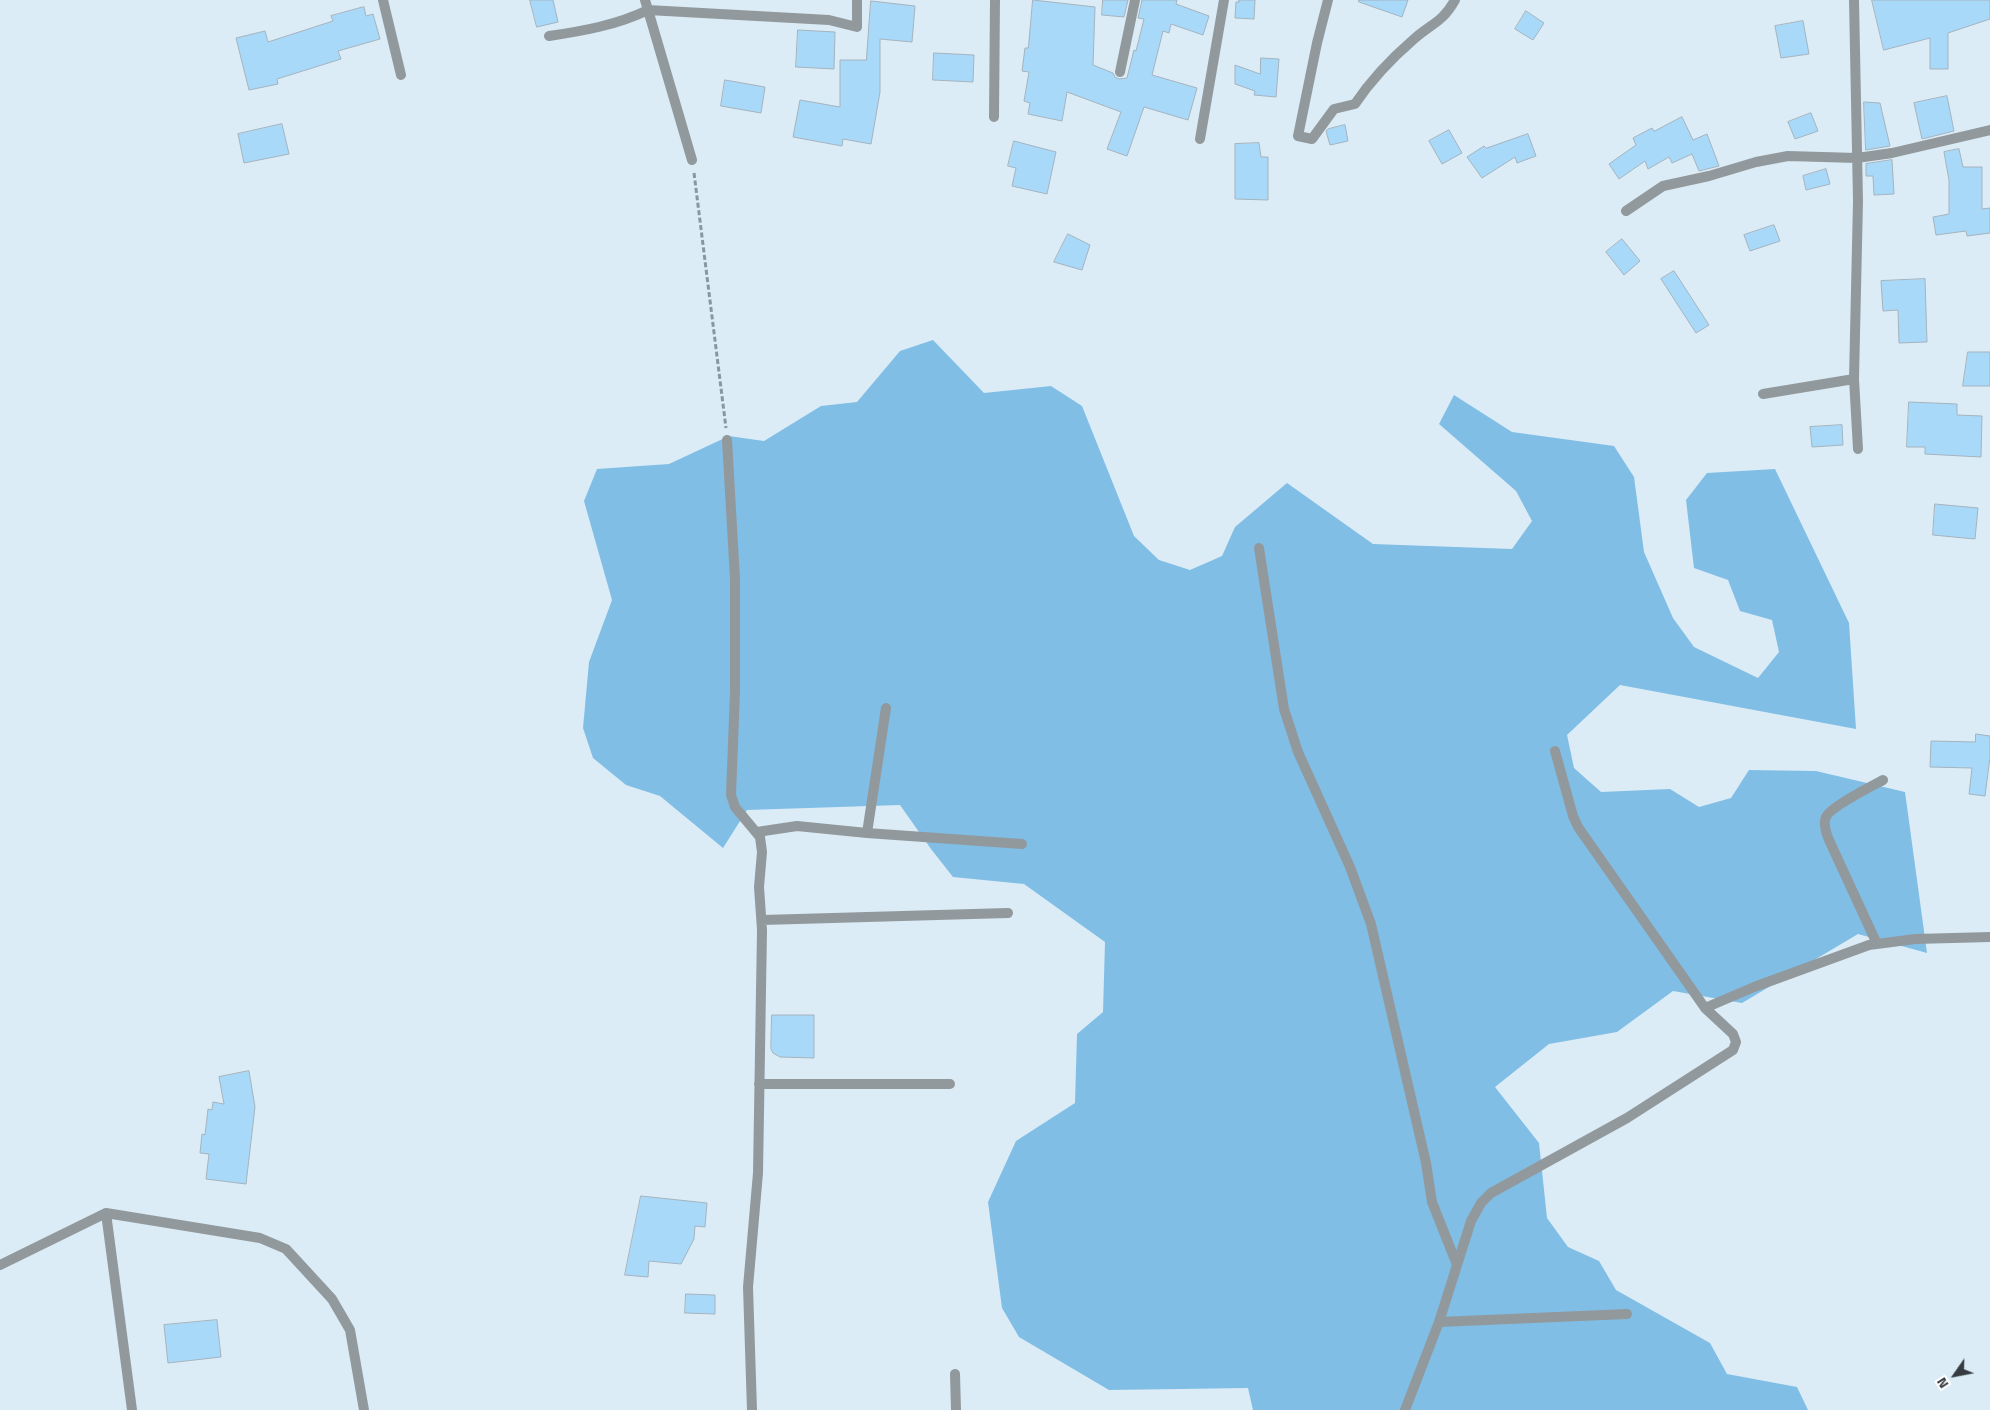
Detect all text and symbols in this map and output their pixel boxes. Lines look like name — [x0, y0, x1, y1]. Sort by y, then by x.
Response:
north arrow — [1930, 1350, 1980, 1400]
text: N — [1931, 1374, 1953, 1393]

